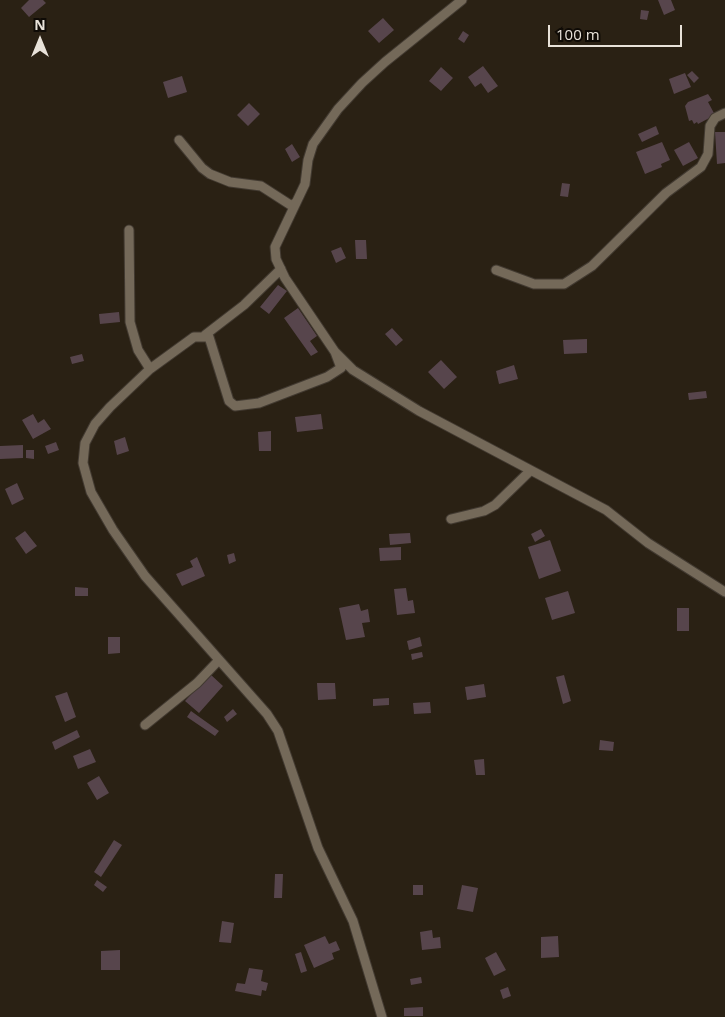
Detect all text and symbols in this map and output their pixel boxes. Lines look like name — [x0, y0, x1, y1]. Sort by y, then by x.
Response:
north arrow — [15, 15, 65, 65]
text: N — [34, 15, 46, 34]
scale bar — [550, 15, 684, 47]
text: 100 m — [556, 24, 600, 44]

